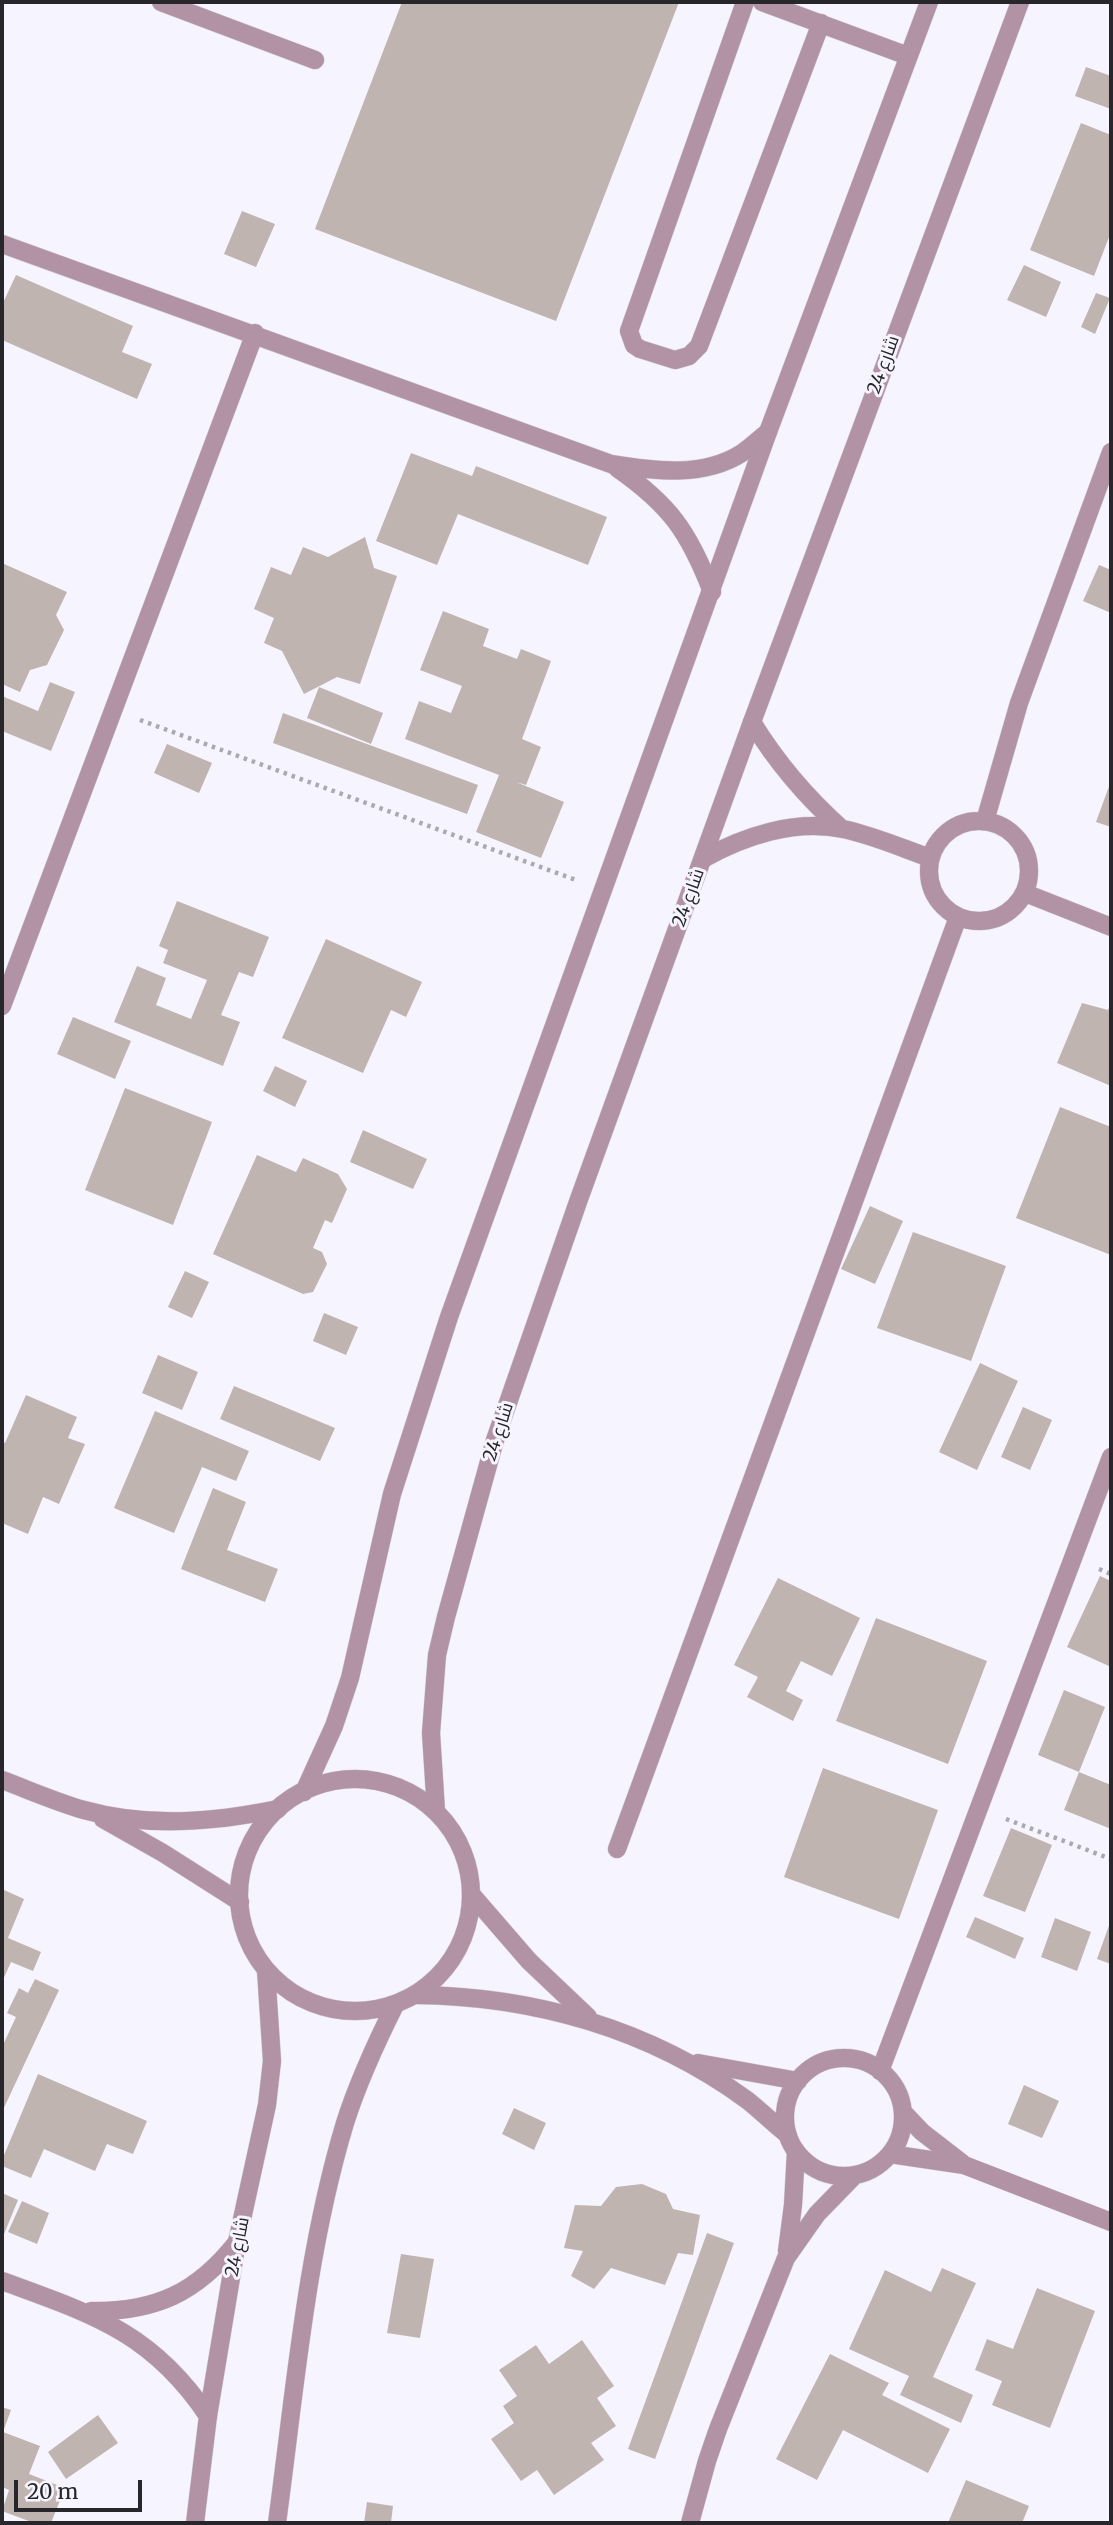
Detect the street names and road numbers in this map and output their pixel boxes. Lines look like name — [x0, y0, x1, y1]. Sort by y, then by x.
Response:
street label: شارع 24 — [864, 333, 904, 397]
street label: شارع 24 — [669, 866, 709, 930]
street label: شارع 24 — [479, 1400, 519, 1464]
street label: شارع 24 — [222, 2215, 254, 2279]

